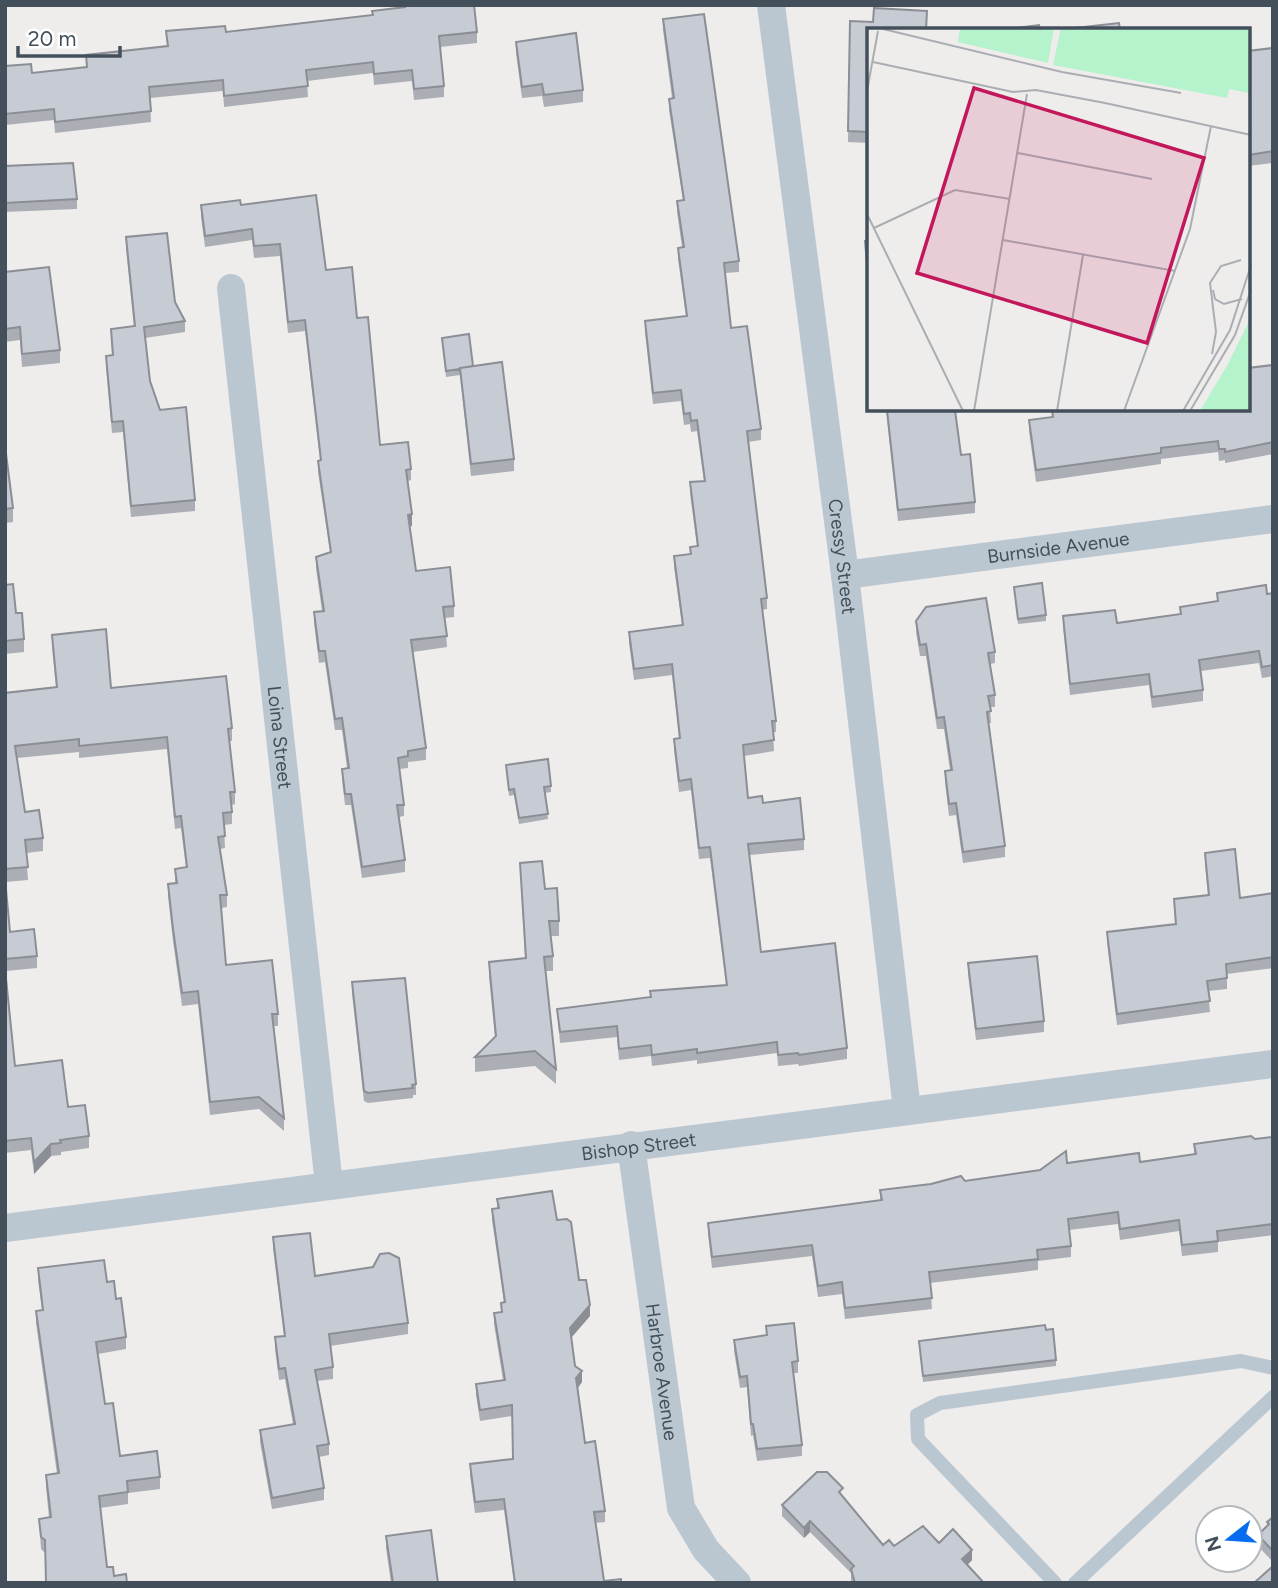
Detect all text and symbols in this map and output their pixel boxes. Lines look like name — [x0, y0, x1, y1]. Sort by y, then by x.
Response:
scale bar — [18, 14, 119, 58]
text: 20 m — [28, 26, 76, 51]
inset map — [867, 28, 1250, 411]
street label: Cressy Street — [824, 497, 861, 615]
street label: Burnside Avenue — [986, 526, 1131, 568]
street label: Loina Street — [263, 685, 297, 790]
street label: Bishop Street — [580, 1127, 698, 1165]
street label: Harbroe Avenue — [641, 1302, 683, 1442]
north arrow — [1194, 1504, 1264, 1574]
text: N — [1200, 1533, 1226, 1554]

